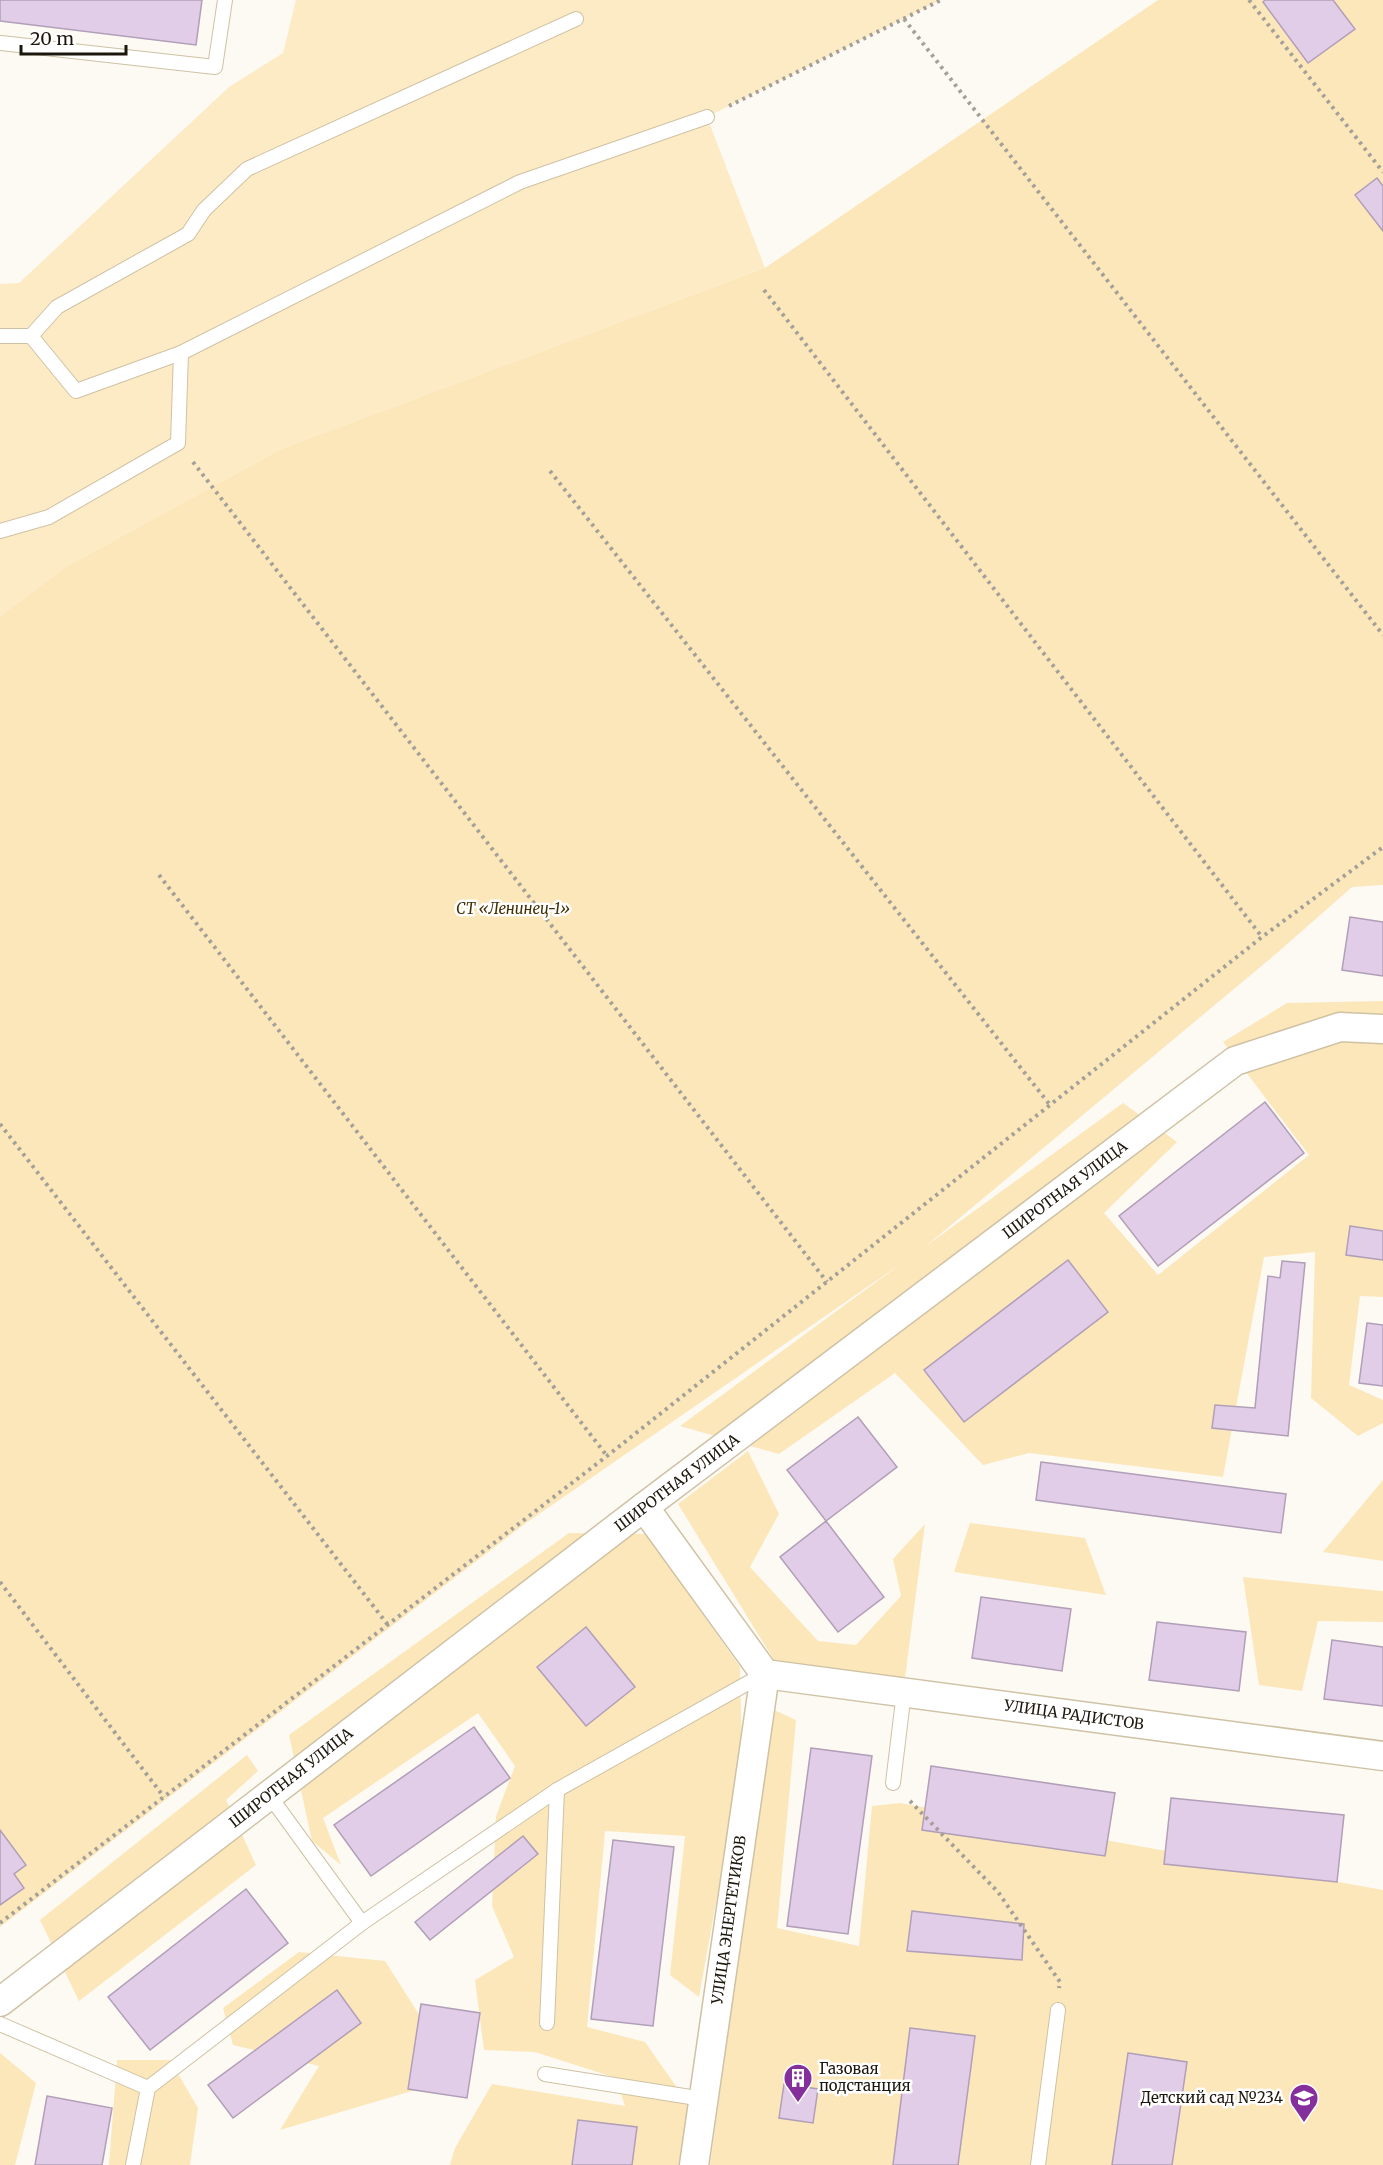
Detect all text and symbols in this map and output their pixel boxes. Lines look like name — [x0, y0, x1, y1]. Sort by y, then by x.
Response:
scale bar — [21, 18, 126, 56]
text: 20 m — [30, 27, 74, 50]
park label: СТ «Ленинец-1» — [456, 899, 570, 918]
street label: ШИРОТНАЯ УЛИЦА — [998, 1136, 1131, 1243]
street label: ШИРОТНАЯ УЛИЦА — [610, 1429, 743, 1536]
street label: УЛИЦА РАДИСТОВ — [1002, 1695, 1145, 1734]
street label: ШИРОТНАЯ УЛИЦА — [225, 1723, 357, 1832]
street label: УЛИЦА ЭНЕРГЕТИКОВ — [707, 1834, 750, 2007]
place label: Газовая подстанция — [819, 2059, 911, 2095]
building icon: Газовая подстанция — [782, 2062, 814, 2104]
school or university icon: Детский сад №234 — [1288, 2082, 1320, 2124]
place label: Детский сад №234 — [1141, 2088, 1283, 2107]

